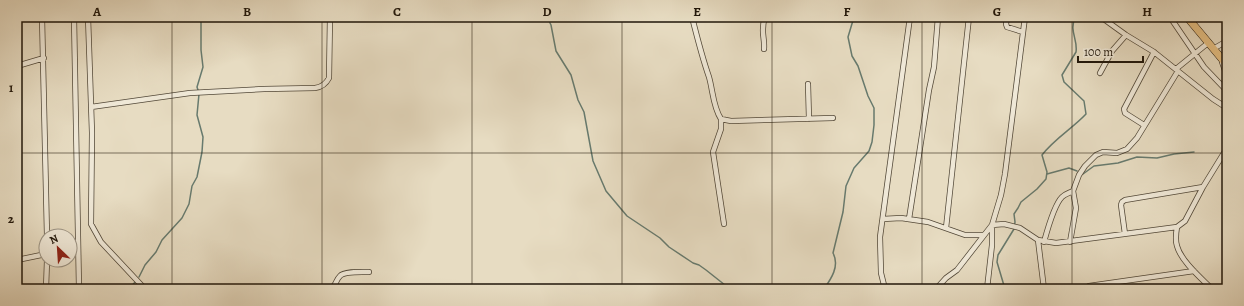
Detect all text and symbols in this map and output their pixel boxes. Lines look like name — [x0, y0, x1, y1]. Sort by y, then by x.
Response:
text: A — [92, 3, 102, 20]
text: B — [243, 3, 251, 20]
text: C — [393, 3, 401, 20]
text: D — [542, 3, 552, 20]
text: E — [693, 3, 701, 20]
text: F — [844, 3, 851, 20]
text: G — [993, 3, 1001, 20]
text: H — [1142, 3, 1152, 20]
scale bar — [1078, 38, 1143, 64]
text: 100 m — [1084, 44, 1113, 60]
text: 1 — [9, 79, 14, 96]
text: 2 — [8, 210, 15, 227]
north arrow — [38, 228, 78, 268]
text: N — [47, 231, 61, 248]

